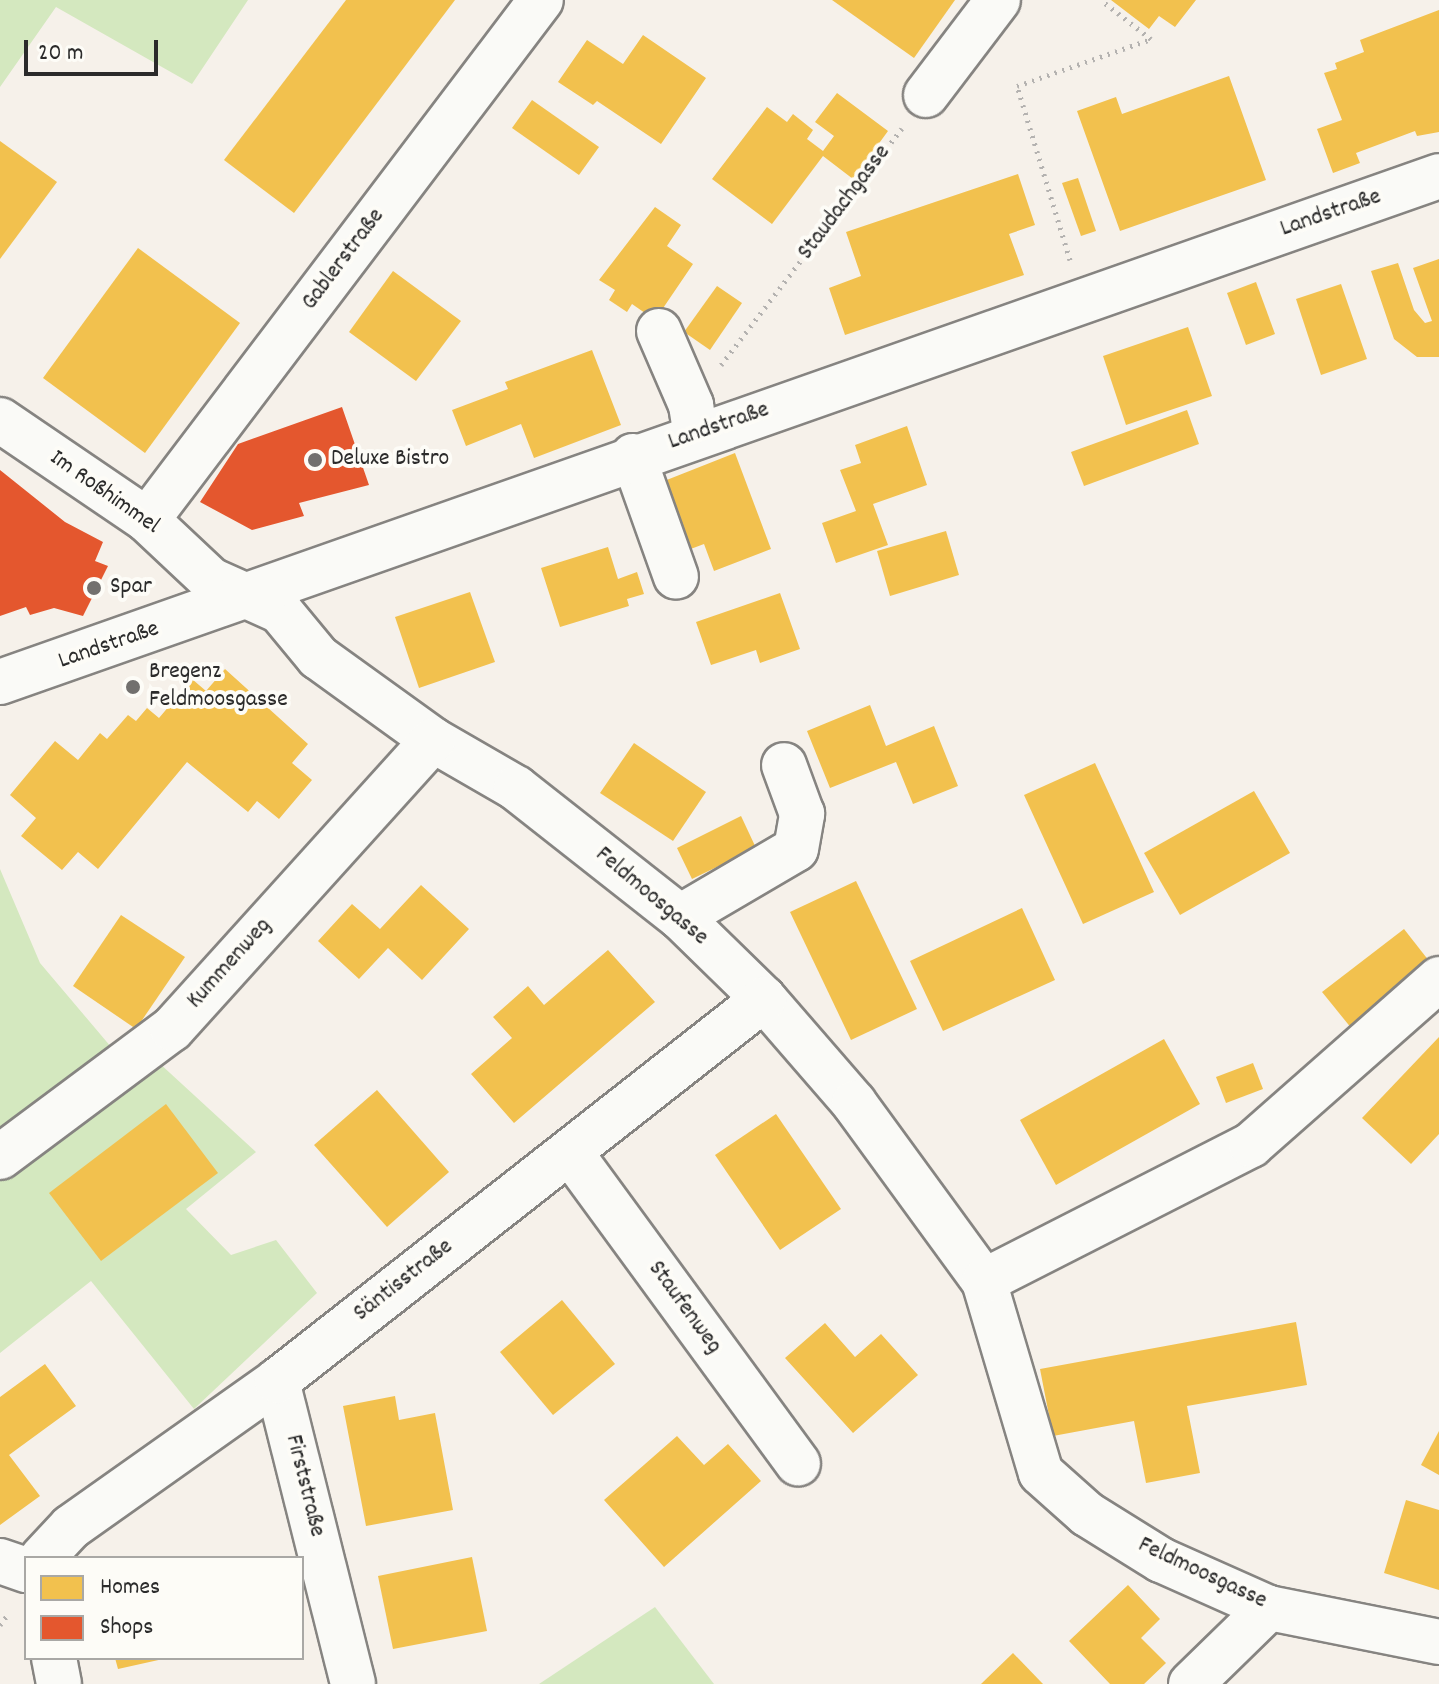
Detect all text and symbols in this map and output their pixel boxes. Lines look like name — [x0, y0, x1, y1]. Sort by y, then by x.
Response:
scale bar — [28, 24, 162, 74]
text: 20 m — [38, 37, 84, 71]
street label: Staudachgasse — [792, 140, 898, 266]
street label: Landstraße — [1277, 183, 1385, 245]
street label: Gablerstraße — [296, 203, 392, 317]
street label: Landstraße — [665, 396, 773, 458]
street label: Im Roßhimmel — [43, 445, 165, 541]
place label: Deluxe Bistro — [331, 446, 449, 474]
marker: Deluxe Bistro — [306, 451, 324, 469]
place label: Spar — [110, 574, 152, 602]
marker: Spar — [85, 579, 103, 597]
street label: Landstraße — [55, 615, 163, 677]
place label: Bregenz Feldmoosgasse — [149, 659, 288, 715]
marker: Bregenz Feldmoosgasse — [124, 678, 142, 696]
street label: Feldmoosgasse — [589, 841, 713, 953]
street label: Kummenweg — [182, 913, 278, 1015]
street label: Säntisstraße — [349, 1233, 459, 1329]
street label: Staufenweg — [641, 1256, 727, 1360]
street label: Firststraße — [277, 1432, 331, 1540]
street label: Feldmoosgasse — [1133, 1532, 1271, 1616]
legend — [24, 1556, 304, 1660]
text: Homes — [100, 1571, 160, 1605]
text: Shops — [100, 1611, 153, 1645]

